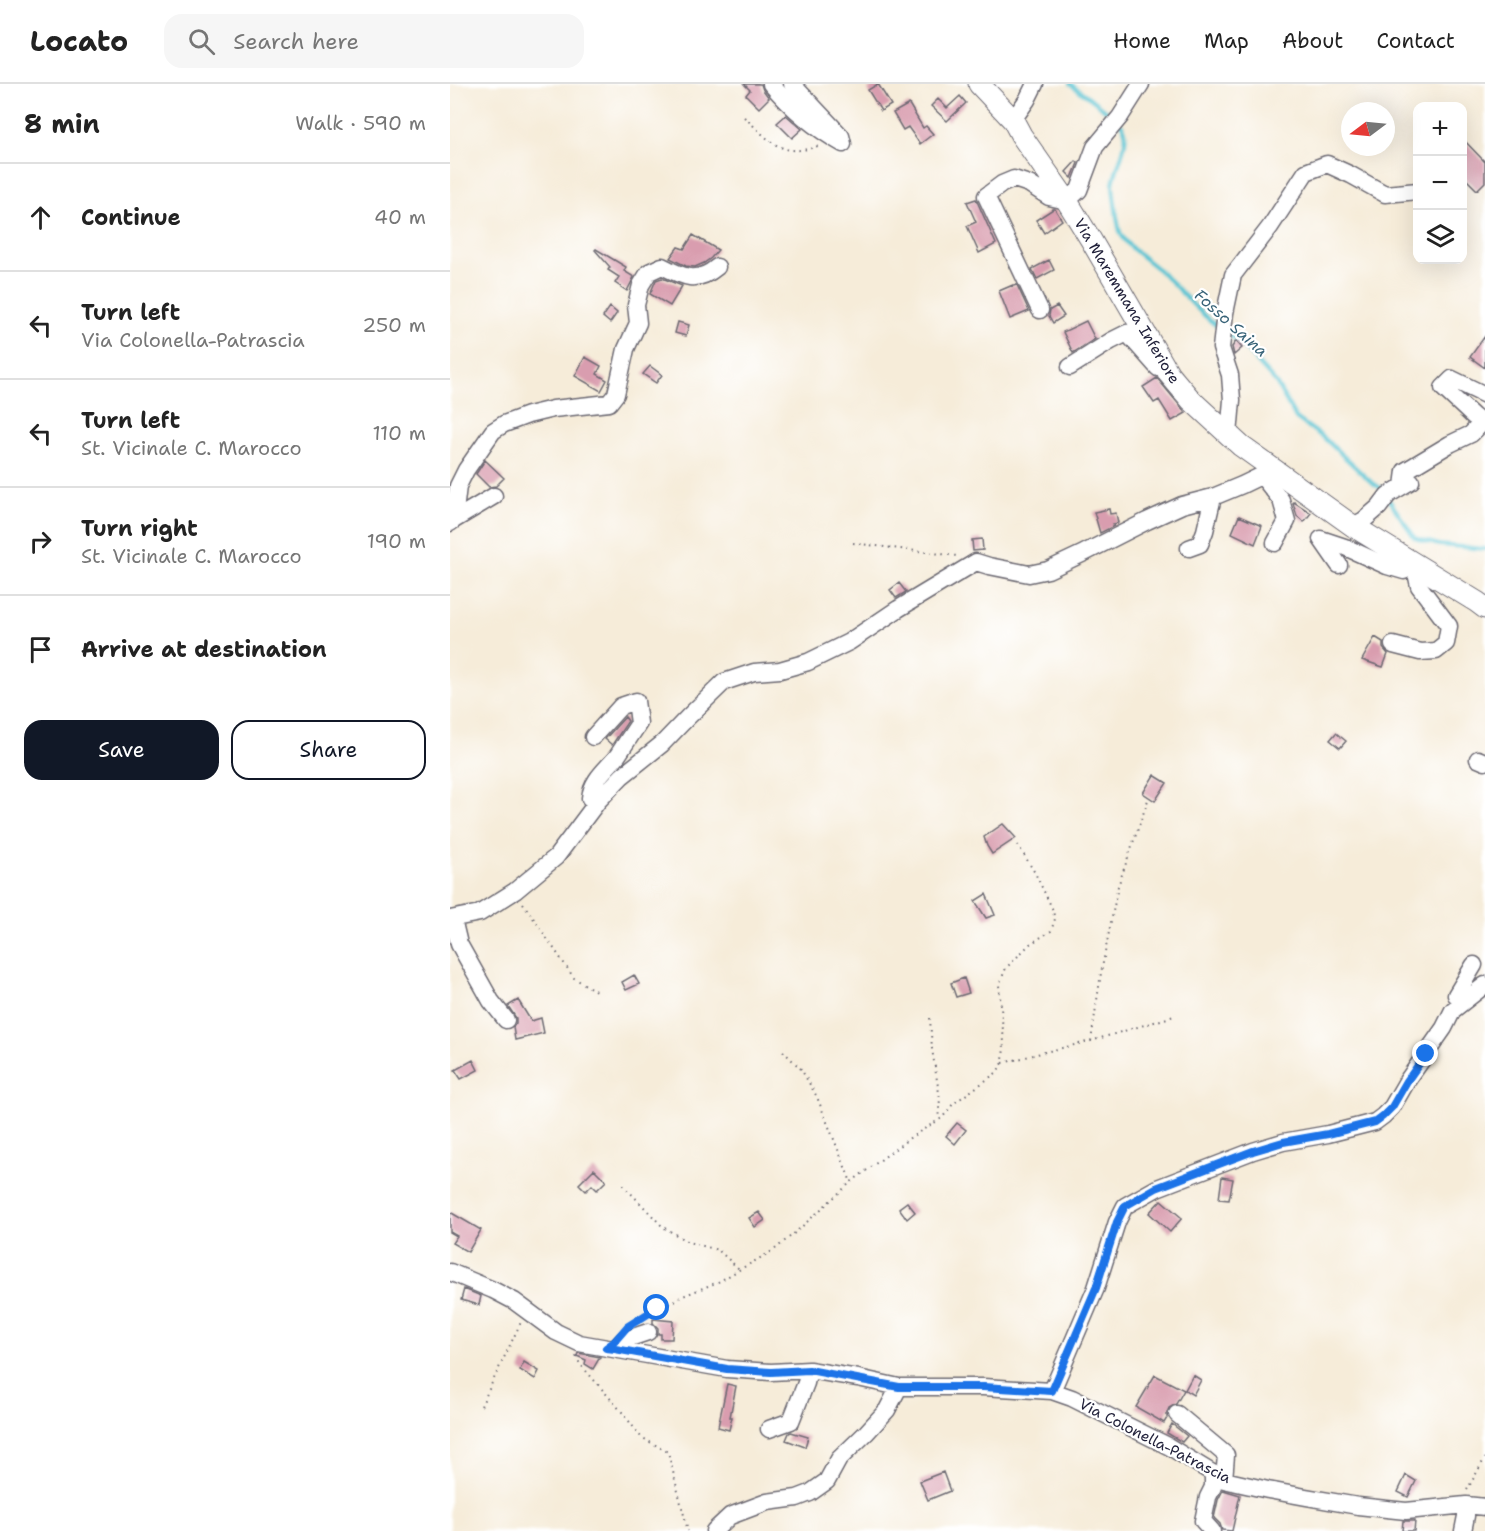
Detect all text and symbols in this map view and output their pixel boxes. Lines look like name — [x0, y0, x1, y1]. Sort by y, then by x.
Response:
search box — [164, 14, 584, 68]
text: Locato — [30, 22, 128, 60]
icon: search — [185, 25, 218, 58]
text: Search here — [233, 27, 359, 56]
text: Home — [1113, 27, 1171, 55]
text: Map — [1204, 27, 1249, 55]
text: About — [1282, 27, 1343, 55]
text: Contact — [1376, 27, 1455, 55]
north arrow — [1341, 102, 1395, 156]
map controls — [1413, 102, 1467, 264]
button: + — [1413, 102, 1467, 156]
text: 8 min — [24, 106, 100, 141]
text: Walk · 590 m — [295, 110, 426, 136]
button: − — [1413, 156, 1467, 210]
icon: ahead — [24, 201, 57, 234]
text: Continue — [81, 203, 181, 232]
text: 40 m — [374, 204, 426, 230]
button: layers — [1413, 210, 1467, 264]
street label: Via Maremmana Inferiore — [1070, 215, 1184, 387]
water label: Fosso Saina — [1190, 285, 1272, 361]
text: Turn left — [81, 298, 180, 327]
icon: left — [24, 309, 57, 342]
text: 250 m — [362, 312, 426, 338]
text: Via Colonella-Patrascia — [81, 327, 305, 353]
text: Turn left — [81, 406, 180, 435]
icon: left — [24, 417, 57, 450]
text: 110 m — [372, 420, 426, 446]
text: St. Vicinale C. Marocco — [81, 435, 302, 461]
text: Turn right — [81, 514, 198, 543]
icon: right — [24, 525, 57, 558]
text: 190 m — [367, 528, 426, 554]
text: St. Vicinale C. Marocco — [81, 543, 302, 569]
icon: arrive — [24, 633, 57, 666]
text: Arrive at destination — [81, 635, 327, 664]
button: Save — [24, 720, 219, 780]
button: Share — [231, 720, 426, 780]
route end — [1412, 1040, 1438, 1066]
route start — [643, 1294, 669, 1320]
street label: Via Colonella-Patrascia — [1076, 1394, 1235, 1488]

